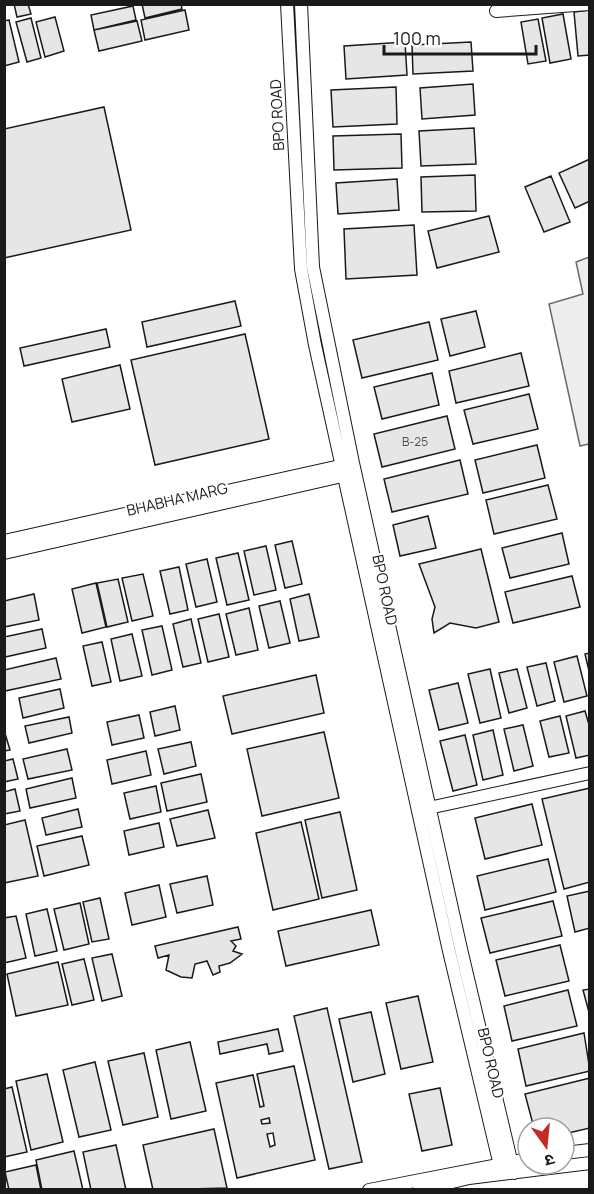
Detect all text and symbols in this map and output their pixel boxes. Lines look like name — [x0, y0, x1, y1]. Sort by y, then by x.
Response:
scale bar — [384, 18, 536, 56]
text: 100 m — [393, 26, 441, 50]
street label: BPO ROAD — [265, 79, 289, 151]
house number: B-25 — [402, 433, 428, 450]
street label: BHABHA MARG — [124, 477, 230, 521]
street label: BPO ROAD — [367, 553, 403, 627]
street label: BPO ROAD — [473, 1026, 509, 1100]
north arrow — [516, 1116, 576, 1176]
text: उ — [542, 1149, 557, 1172]

